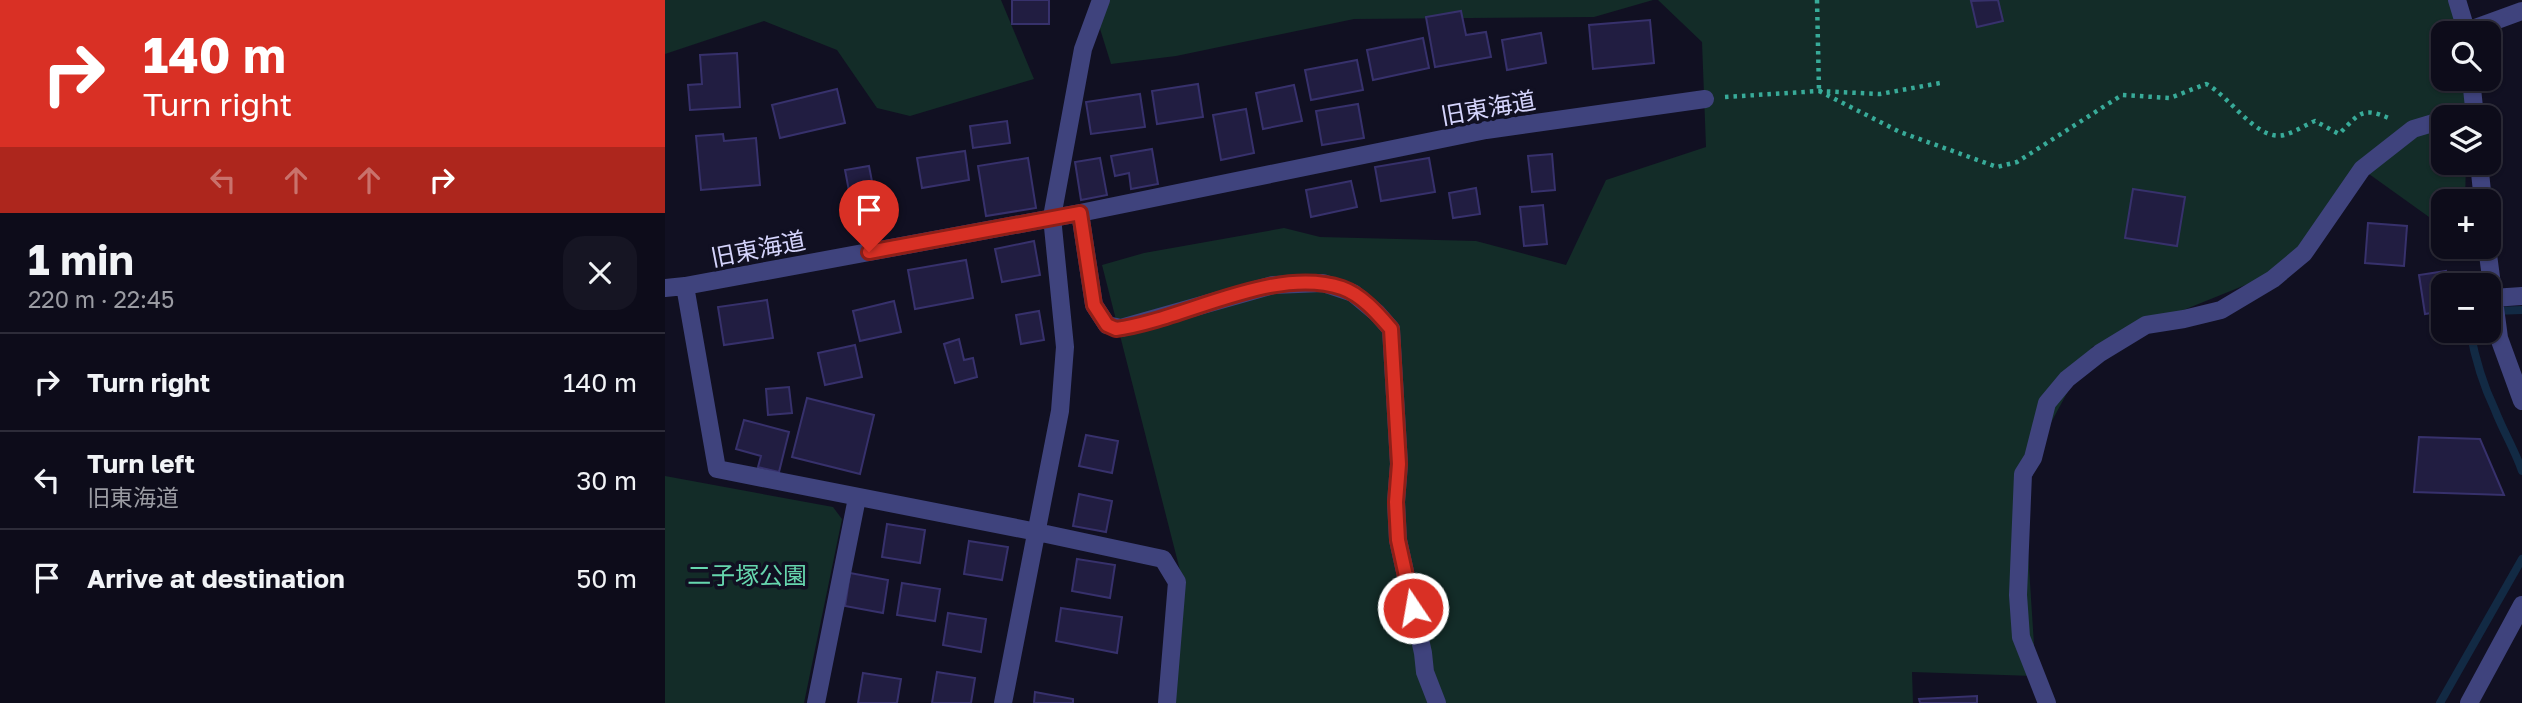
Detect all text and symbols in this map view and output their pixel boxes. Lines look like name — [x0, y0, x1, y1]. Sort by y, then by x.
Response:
map controls — [2431, 21, 2501, 343]
button: search — [2431, 21, 2501, 91]
text: 140 m — [143, 25, 286, 84]
icon: right — [28, 28, 119, 119]
street label: 旧東海道 — [1438, 84, 1538, 130]
text: Turn right — [143, 85, 292, 123]
button: layers — [2431, 105, 2501, 175]
icon: left — [204, 161, 242, 199]
icon: ahead — [277, 161, 315, 199]
icon: ahead — [350, 161, 388, 199]
icon: right — [423, 161, 461, 199]
pin — [839, 180, 899, 252]
button: + — [2431, 189, 2501, 259]
icon: arrive — [850, 191, 888, 229]
street label: 旧東海道 — [708, 225, 808, 271]
text: 1 min — [28, 234, 134, 284]
button: close — [563, 236, 637, 310]
button: − — [2431, 273, 2501, 343]
text: 220 m · 22:45 — [28, 285, 174, 313]
icon: right — [28, 363, 66, 401]
text: Turn right — [87, 367, 210, 398]
text: 140 m — [563, 367, 637, 398]
text: Turn left — [87, 448, 195, 479]
icon: left — [28, 461, 66, 499]
text: 30 m — [576, 465, 637, 496]
text: 旧東海道 — [87, 483, 179, 511]
icon: arrive — [28, 559, 66, 597]
park label: 二子塚公園 — [687, 560, 807, 589]
text: Arrive at destination — [87, 563, 345, 594]
text: 50 m — [576, 563, 637, 594]
position arrow — [1376, 571, 1450, 645]

